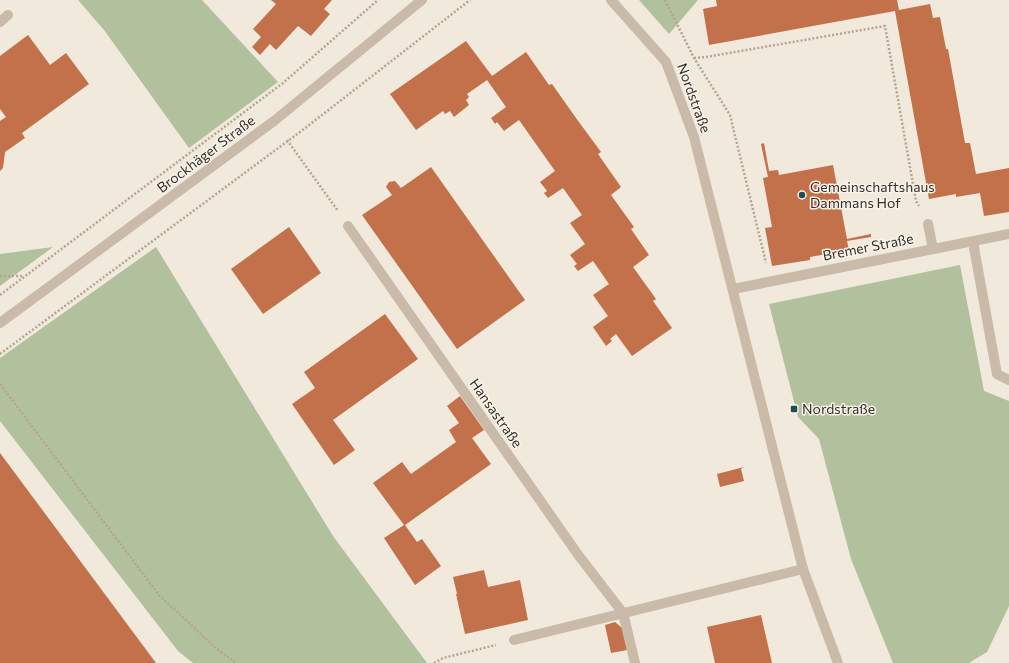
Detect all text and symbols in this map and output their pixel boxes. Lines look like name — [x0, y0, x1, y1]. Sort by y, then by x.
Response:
street label: Nordstraße — [674, 61, 715, 135]
street label: Brockhäger Straße — [153, 111, 258, 196]
place label: Gemeinschaftshaus Dammans Hof — [810, 178, 935, 211]
marker: Gemeinschaftshaus Dammans Hof — [797, 190, 807, 200]
street label: Bremer Straße — [821, 229, 915, 264]
street label: Hansastraße — [466, 375, 526, 450]
place label: Nordstraße — [802, 400, 875, 417]
marker: Nordstraße — [789, 404, 799, 414]

